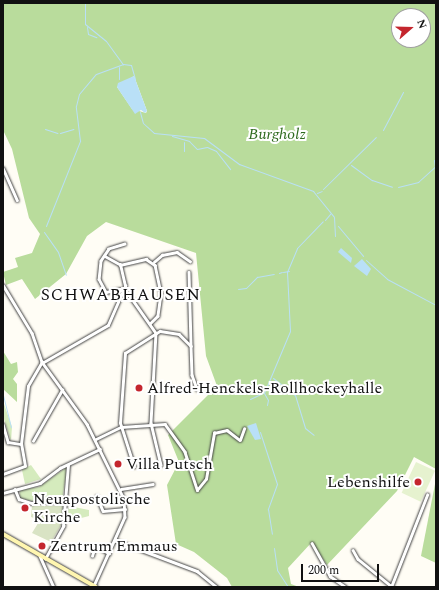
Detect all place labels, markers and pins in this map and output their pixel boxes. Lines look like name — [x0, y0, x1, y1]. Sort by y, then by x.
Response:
place label: Alfred-Henckels-Rollhockeyhalle — [147, 378, 382, 398]
marker: Alfred-Henckels-Rollhockeyhalle — [134, 383, 144, 393]
place label: Villa Putsch — [126, 454, 213, 474]
marker: Villa Putsch — [113, 459, 123, 469]
place label: Lebenshilfe — [327, 472, 410, 492]
marker: Lebenshilfe — [413, 477, 423, 487]
place label: Neuapostolische Kirche — [33, 489, 151, 527]
marker: Neuapostolische Kirche — [20, 503, 30, 513]
place label: Zentrum Emmaus — [50, 536, 178, 556]
marker: Zentrum Emmaus — [37, 541, 47, 551]

